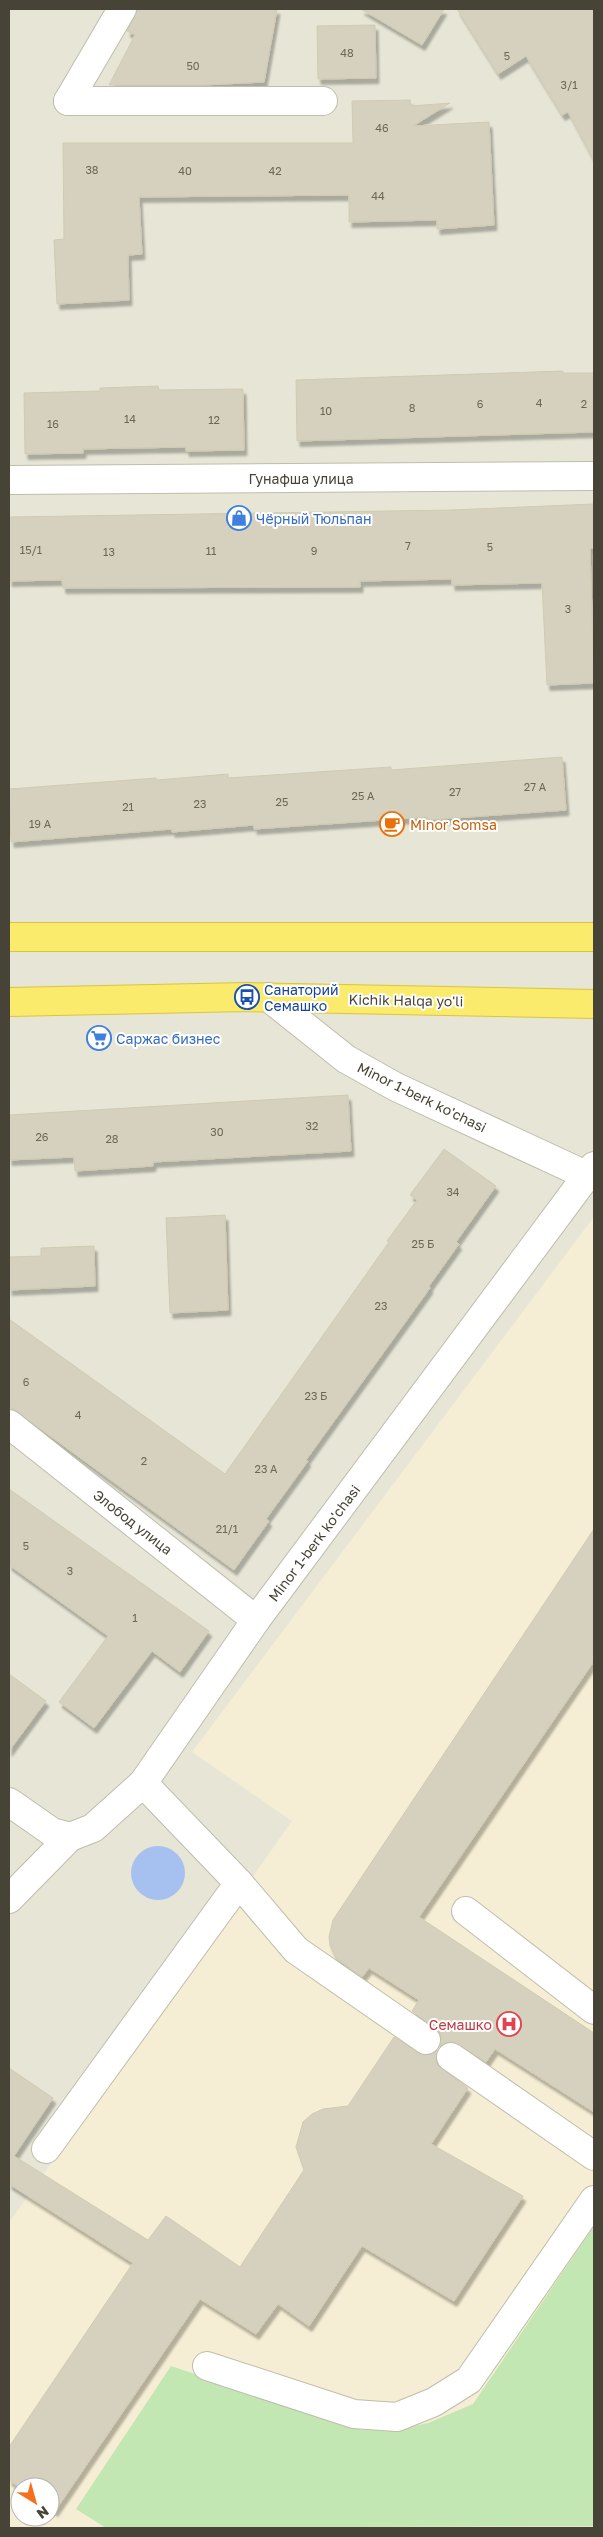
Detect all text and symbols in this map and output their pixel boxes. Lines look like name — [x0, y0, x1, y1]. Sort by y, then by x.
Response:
house number: 48 — [340, 46, 354, 59]
house number: 5 — [504, 49, 510, 62]
house number: 50 — [186, 59, 200, 72]
house number: 3/1 — [560, 78, 578, 91]
house number: 46 — [375, 121, 389, 134]
house number: 38 — [85, 163, 99, 176]
house number: 40 — [178, 164, 192, 177]
house number: 42 — [268, 164, 282, 177]
house number: 44 — [371, 189, 385, 202]
house number: 4 — [536, 396, 543, 409]
house number: 6 — [477, 397, 484, 410]
house number: 2 — [581, 397, 587, 410]
house number: 8 — [409, 401, 416, 414]
house number: 10 — [320, 404, 332, 417]
house number: 14 — [124, 412, 136, 425]
house number: 12 — [208, 413, 220, 426]
house number: 16 — [47, 417, 59, 430]
street label: Гунафша улица — [248, 470, 354, 487]
shop icon: Чёрный Тюльпан — [226, 505, 252, 531]
place label: Чёрный Тюльпан — [256, 510, 371, 527]
house number: 7 — [405, 539, 411, 552]
house number: 5 — [487, 540, 493, 553]
house number: 15/1 — [20, 543, 42, 556]
house number: 11 — [206, 544, 216, 557]
house number: 9 — [311, 544, 317, 557]
house number: 13 — [103, 545, 115, 558]
house number: 3 — [565, 602, 571, 615]
house number: 27 А — [524, 780, 547, 793]
house number: 27 — [449, 785, 461, 798]
house number: 25 А — [352, 789, 375, 802]
house number: 25 — [276, 795, 288, 808]
house number: 23 — [194, 797, 206, 810]
house number: 21 — [122, 800, 134, 813]
cafe icon: Minor Somsa — [379, 811, 405, 837]
place label: Minor Somsa — [410, 816, 497, 833]
house number: 19 А — [29, 817, 52, 830]
place label: Санаторий Семашко — [264, 981, 339, 1014]
bus stop icon: Санаторий Семашко — [234, 984, 260, 1010]
street label: Kichik Halqa yo'li — [348, 990, 464, 1010]
supermarket icon: Саржас бизнес — [86, 1025, 112, 1051]
place label: Саржас бизнес — [116, 1030, 221, 1047]
street label: Minor 1-berk ko'chasi — [355, 1058, 489, 1136]
house number: 32 — [306, 1119, 318, 1132]
house number: 30 — [210, 1125, 224, 1138]
house number: 26 — [35, 1130, 49, 1143]
house number: 28 — [105, 1132, 119, 1145]
house number: 34 — [446, 1185, 460, 1198]
house number: 25 Б — [412, 1237, 434, 1250]
house number: 23 — [375, 1299, 387, 1312]
house number: 6 — [23, 1375, 30, 1388]
house number: 23 Б — [305, 1389, 327, 1402]
house number: 4 — [75, 1408, 82, 1421]
house number: 2 — [141, 1454, 147, 1467]
house number: 23 А — [255, 1462, 278, 1475]
street label: Minor 1-berk ko'chasi — [265, 1481, 363, 1605]
street label: Элобод улица — [90, 1486, 176, 1558]
house number: 21/1 — [216, 1522, 238, 1535]
house number: 5 — [23, 1539, 29, 1552]
house number: 3 — [67, 1564, 73, 1577]
house number: 1 — [132, 1611, 138, 1624]
hospital icon: Семашко — [496, 2011, 522, 2037]
place label: Семашко — [429, 2016, 492, 2033]
north arrow — [10, 2477, 60, 2527]
text: N — [34, 2503, 52, 2523]

